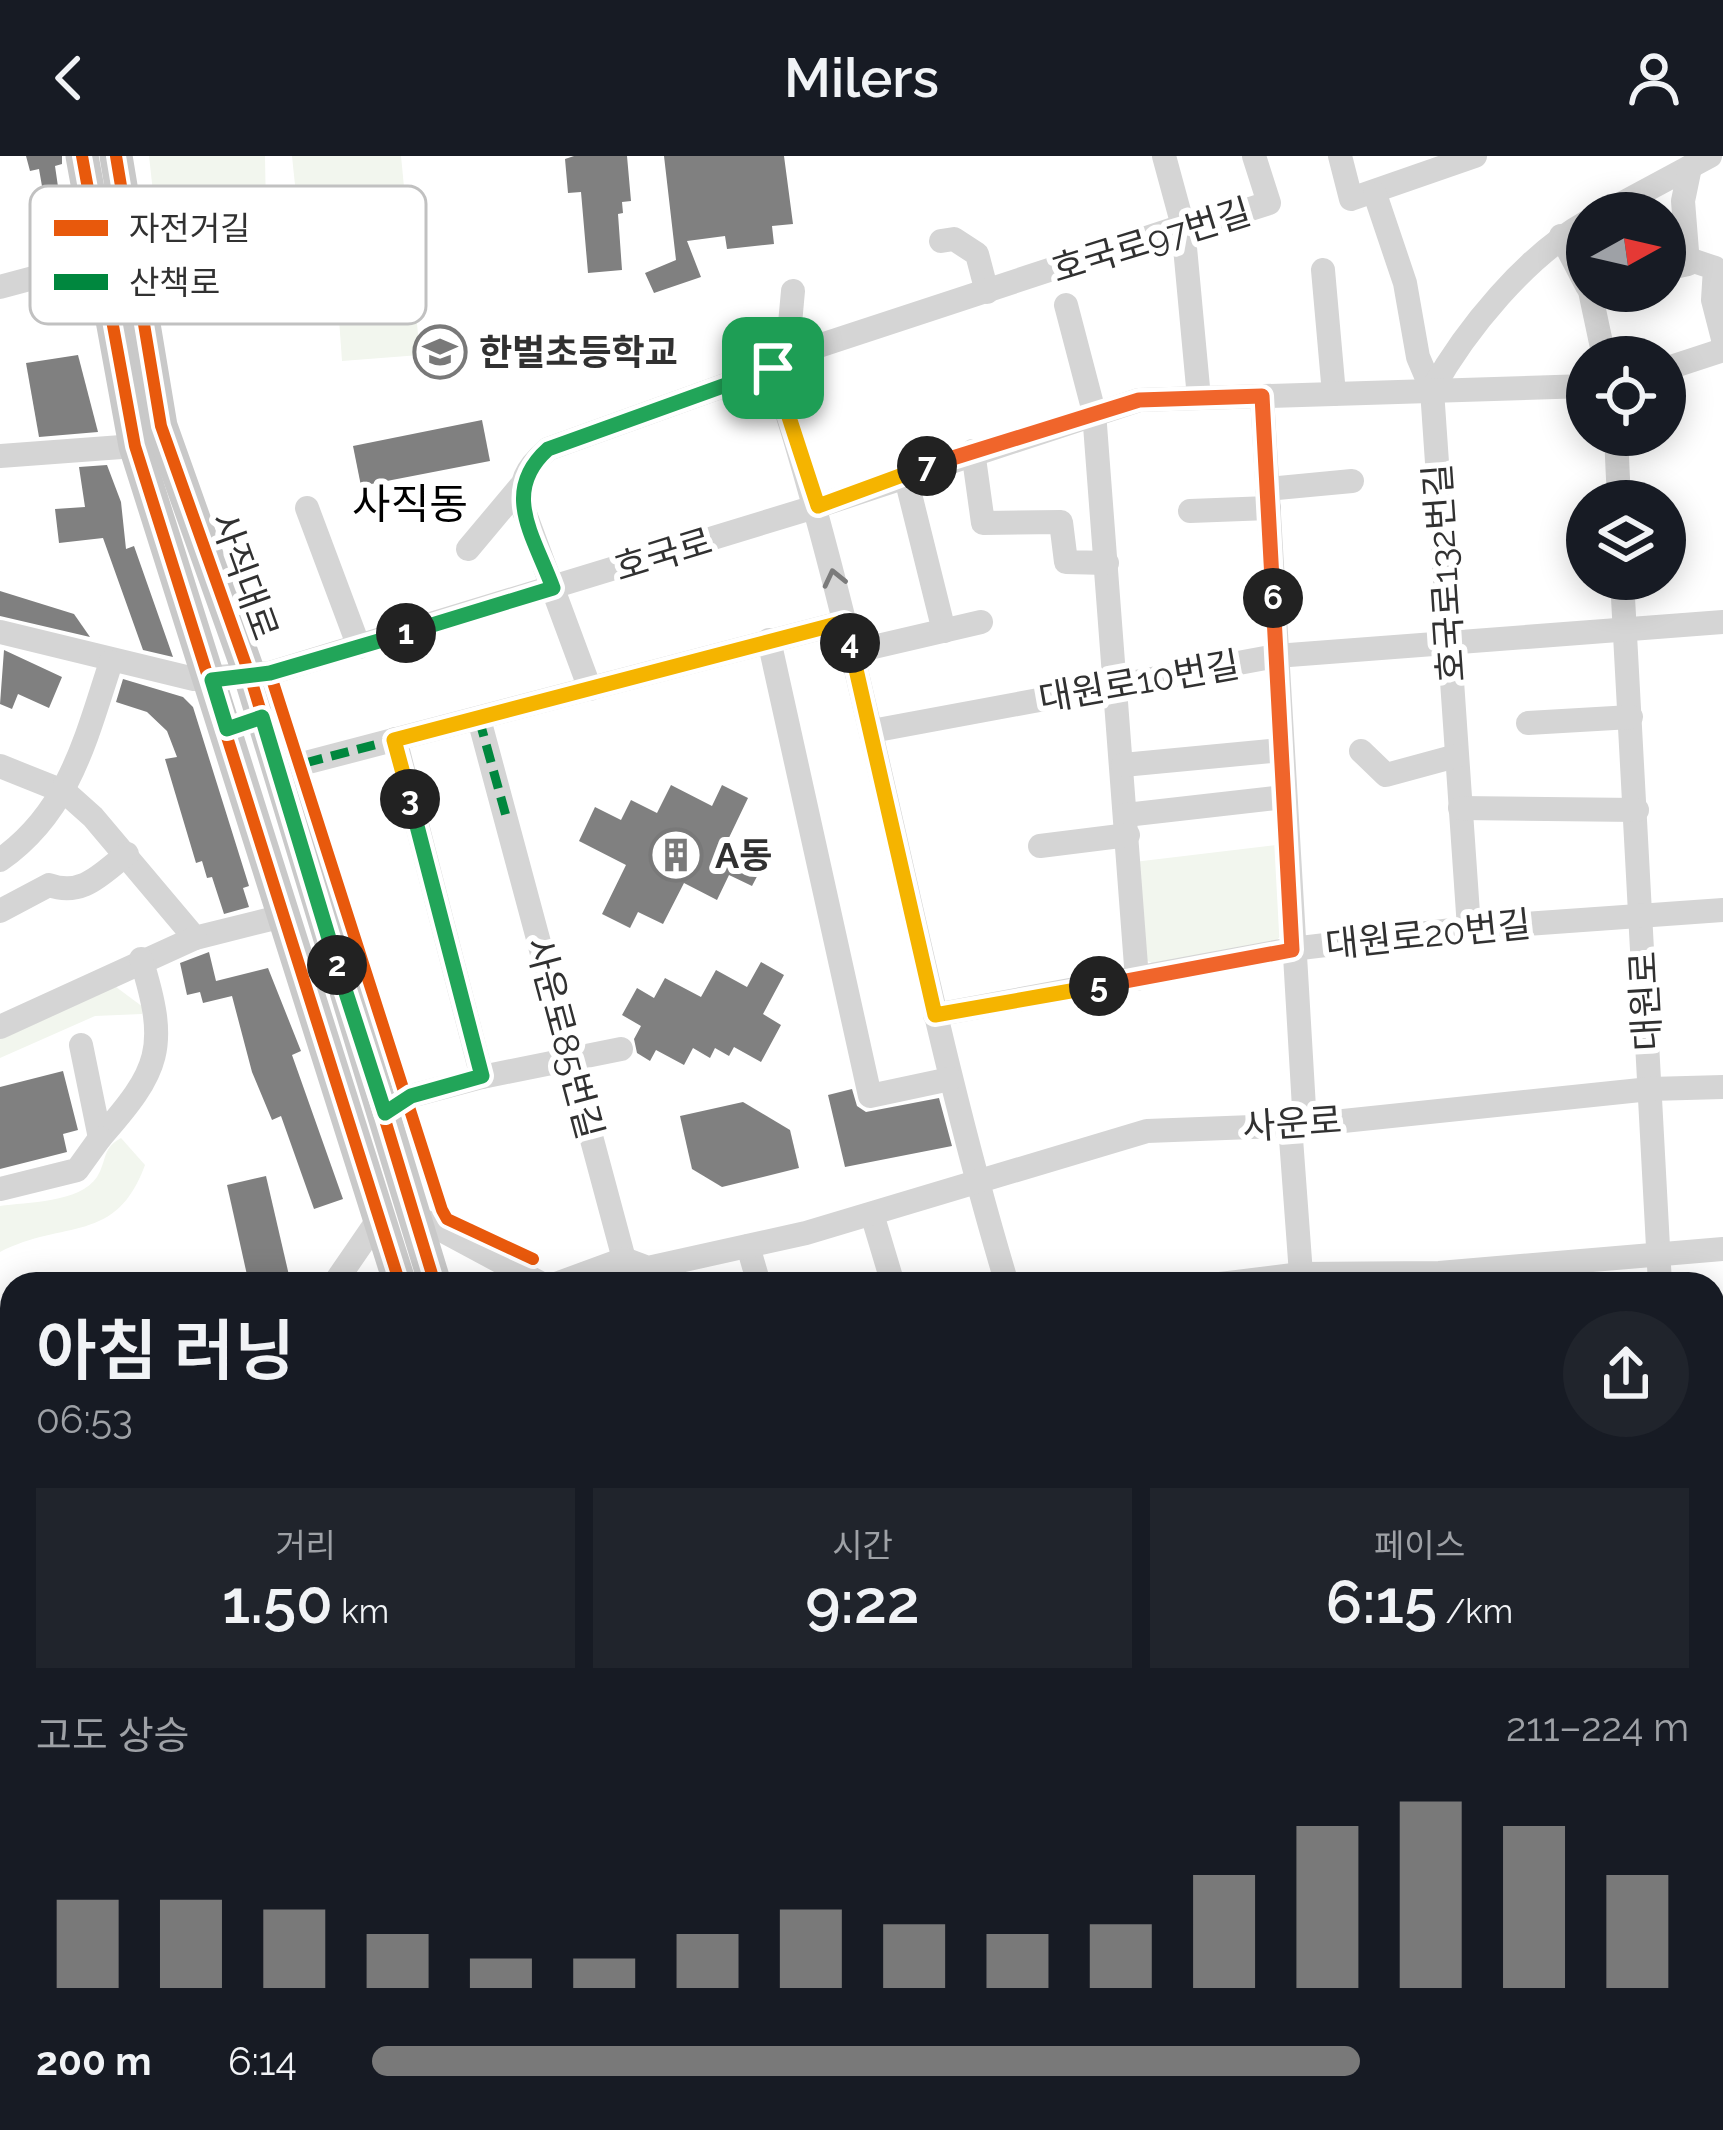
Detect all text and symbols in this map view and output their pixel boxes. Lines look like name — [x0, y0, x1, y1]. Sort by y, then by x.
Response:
icon: back — [36, 45, 102, 111]
icon: person — [1621, 45, 1687, 111]
text: Milers — [784, 46, 939, 110]
legend — [30, 186, 426, 324]
street label: 호국로97번길 — [1046, 190, 1256, 290]
north arrow — [1566, 192, 1686, 312]
map controls — [1566, 192, 1686, 600]
text: 자전거길 — [129, 209, 250, 248]
text: 산책로 — [129, 263, 220, 302]
pin — [722, 317, 824, 419]
school or university icon: 한벌초등학교 — [412, 324, 468, 380]
place label: 한벌초등학교 — [479, 331, 678, 373]
icon: arrive — [740, 335, 806, 401]
button: locate — [1566, 336, 1686, 456]
pin: 7 — [897, 436, 957, 496]
text: 7 — [918, 446, 936, 485]
street label: 호국로132번길 — [1415, 462, 1473, 684]
district label: 사직동 — [352, 480, 468, 529]
button: layers — [1566, 480, 1686, 600]
street label: 사직대로 — [203, 507, 287, 645]
street label: 호국로 — [609, 519, 717, 589]
one-way arrow — [823, 568, 848, 589]
pin: 6 — [1243, 568, 1303, 628]
text: 6 — [1263, 578, 1283, 617]
pin: 1 — [376, 603, 436, 663]
text: 1 — [398, 613, 414, 652]
pin: 4 — [820, 613, 880, 673]
text: 4 — [841, 623, 859, 662]
street label: 대원로10번길 — [1035, 643, 1243, 719]
pin: 3 — [380, 769, 440, 829]
text: 3 — [401, 779, 419, 818]
building icon: A동 — [648, 827, 704, 883]
place label: A동 — [715, 834, 772, 876]
street label: 대원로20번길 — [1323, 902, 1533, 966]
street label: 사운로85번길 — [518, 933, 612, 1143]
pin: 2 — [307, 935, 367, 995]
text: 2 — [328, 945, 346, 984]
street label: 대원로 — [1621, 950, 1669, 1052]
pin: 5 — [1069, 956, 1129, 1016]
text: 5 — [1090, 966, 1108, 1005]
street label: 사운로 — [1241, 1099, 1343, 1147]
button: share — [1563, 1311, 1689, 1437]
text: 아침 러닝 — [36, 1312, 295, 1389]
text: 06:53 — [36, 1396, 133, 1442]
text: 거리 — [275, 1526, 336, 1565]
text: 시간 — [832, 1526, 893, 1565]
text: 페이스 — [1374, 1526, 1465, 1565]
text: 1.50 — [222, 1567, 333, 1637]
text: 9:22 — [805, 1567, 920, 1637]
text: 6:15 — [1326, 1567, 1437, 1637]
text: km — [333, 1592, 389, 1631]
text: /km — [1437, 1592, 1513, 1631]
text: 211–224 m — [1506, 1704, 1689, 1750]
text: 고도 상승 — [36, 1712, 189, 1758]
text: 200 m — [36, 2038, 152, 2084]
text: 6:14 — [228, 2038, 297, 2084]

